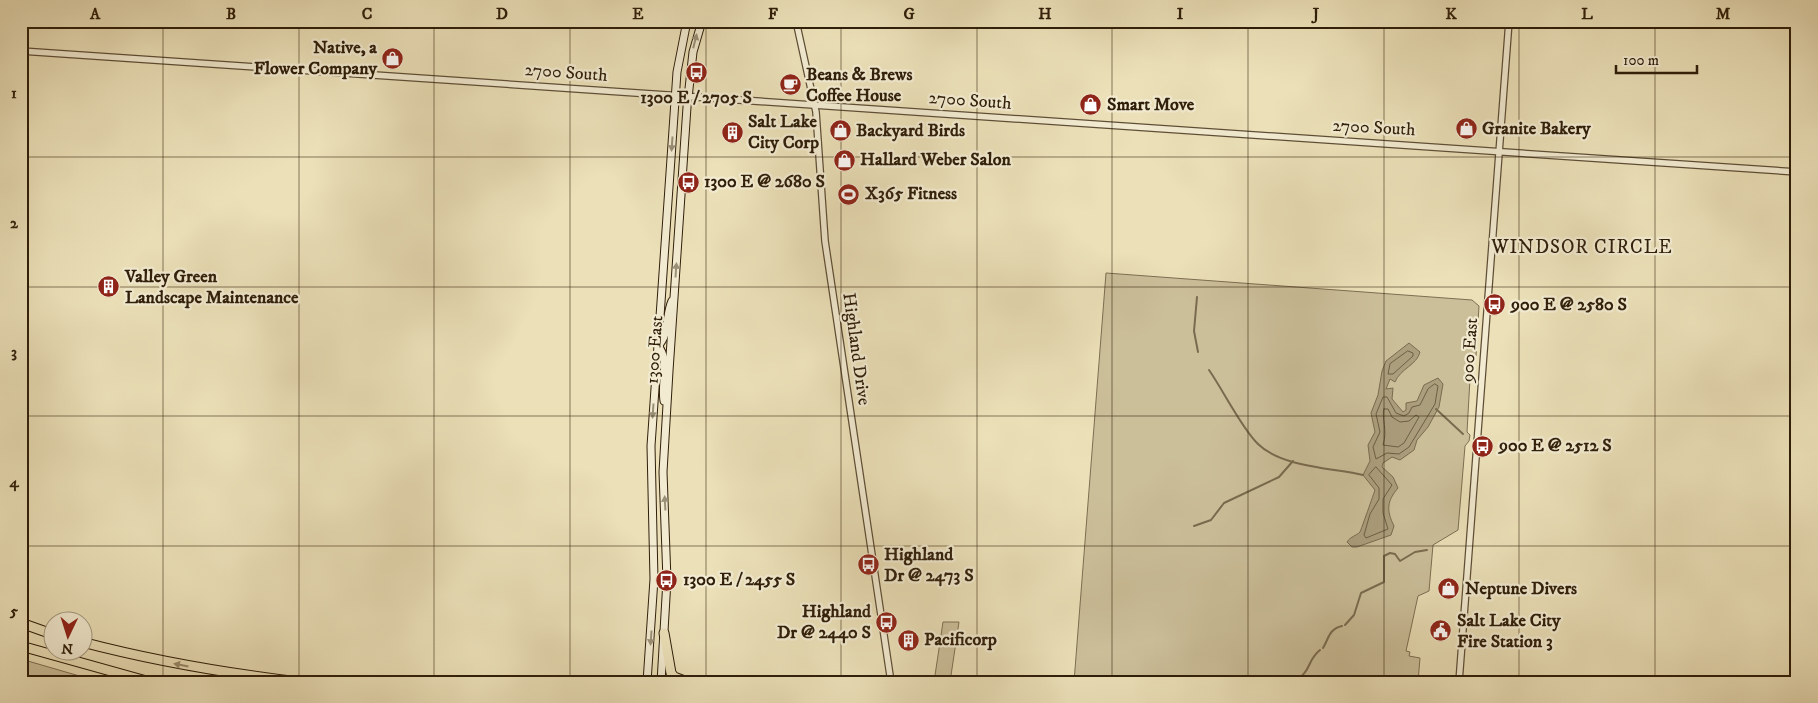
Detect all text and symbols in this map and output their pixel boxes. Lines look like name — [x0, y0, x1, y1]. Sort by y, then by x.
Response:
text: A — [89, 4, 101, 24]
text: B — [226, 4, 236, 24]
text: C — [362, 4, 372, 24]
text: D — [496, 4, 508, 24]
text: E — [632, 4, 644, 24]
text: F — [768, 4, 778, 24]
text: G — [903, 4, 915, 24]
text: H — [1038, 4, 1052, 24]
text: I — [1177, 4, 1184, 24]
text: J — [1311, 4, 1320, 24]
text: K — [1445, 4, 1457, 24]
text: L — [1581, 4, 1593, 24]
text: M — [1716, 4, 1731, 24]
one-way arrow — [692, 34, 700, 49]
place label: Native, a Flower Company — [254, 37, 377, 80]
scale bar — [1616, 42, 1697, 74]
shop icon: Native, a Flower Company — [381, 46, 405, 70]
text: 100 m — [1623, 51, 1659, 70]
street label: 2700 South — [524, 59, 609, 87]
bus stop icon: 1300 E / 2705 S — [684, 61, 708, 85]
place label: Beans & Brews Coffee House — [806, 64, 912, 107]
cafe icon: Beans & Brews Coffee House — [778, 73, 802, 97]
text: 1 — [11, 83, 17, 103]
place label: 1300 E / 2705 S — [640, 87, 752, 109]
street label: 2700 South — [928, 87, 1013, 115]
shop icon: Smart Move — [1079, 93, 1103, 117]
place label: Smart Move — [1107, 94, 1195, 116]
place label: Salt Lake City Corp — [748, 111, 819, 154]
street label: 2700 South — [1332, 115, 1417, 141]
shop icon: Granite Bakery — [1454, 117, 1478, 141]
place label: Granite Bakery — [1482, 118, 1591, 140]
shop icon: Backyard Birds — [828, 119, 852, 143]
building icon: Salt Lake City Corp — [720, 120, 744, 144]
place label: Backyard Birds — [856, 120, 965, 142]
one-way arrow — [668, 136, 676, 152]
shop icon: Hallard Weber Salon — [832, 148, 856, 172]
place label: Hallard Weber Salon — [860, 149, 1011, 171]
bus stop icon: 1300 E @ 2680 S — [676, 170, 700, 194]
place label: 1300 E @ 2680 S — [704, 171, 825, 193]
sports icon: X365 Fitness — [837, 182, 861, 206]
place label: X365 Fitness — [865, 183, 957, 205]
text: 2 — [10, 213, 19, 233]
district label: WINDSOR CIRCLE — [1490, 236, 1673, 259]
one-way arrow — [672, 262, 680, 278]
place label: Valley Green Landscape Maintenance — [124, 266, 299, 309]
building icon: Valley Green Landscape Maintenance — [97, 275, 121, 299]
street label: Highland Drive — [837, 291, 875, 407]
bus stop icon: 900 E @ 2580 S — [1483, 293, 1507, 317]
place label: 900 E @ 2580 S — [1509, 294, 1627, 316]
street label: 1300 East — [642, 315, 668, 385]
street label: 900 East — [1457, 317, 1483, 384]
text: 3 — [11, 342, 17, 362]
one-way arrow — [649, 403, 657, 419]
bus stop icon: 900 E @ 2512 S — [1471, 434, 1495, 458]
place label: 900 E @ 2512 S — [1497, 435, 1612, 457]
text: 4 — [8, 472, 19, 492]
one-way arrow — [660, 494, 668, 510]
place label: Highland Dr @ 2473 S — [884, 544, 974, 587]
bus stop icon: Highland Dr @ 2473 S — [856, 553, 880, 577]
bus stop icon: 1300 E / 2455 S — [655, 568, 679, 592]
place label: 1300 E / 2455 S — [683, 569, 795, 591]
shop icon: Neptune Divers — [1437, 577, 1461, 601]
place label: Neptune Divers — [1465, 578, 1577, 600]
text: 5 — [9, 601, 18, 621]
place label: Highland Dr @ 2440 S — [777, 601, 872, 644]
north arrow — [42, 610, 92, 660]
bus stop icon: Highland Dr @ 2440 S — [875, 610, 899, 634]
place label: Salt Lake City Fire Station 3 — [1457, 610, 1561, 653]
public building icon: Salt Lake City Fire Station 3 — [1429, 619, 1453, 643]
building icon: Pacificorp — [896, 628, 920, 652]
place label: Pacificorp — [924, 629, 997, 651]
one-way arrow — [647, 630, 655, 646]
text: N — [60, 639, 74, 657]
one-way arrow — [173, 661, 189, 669]

